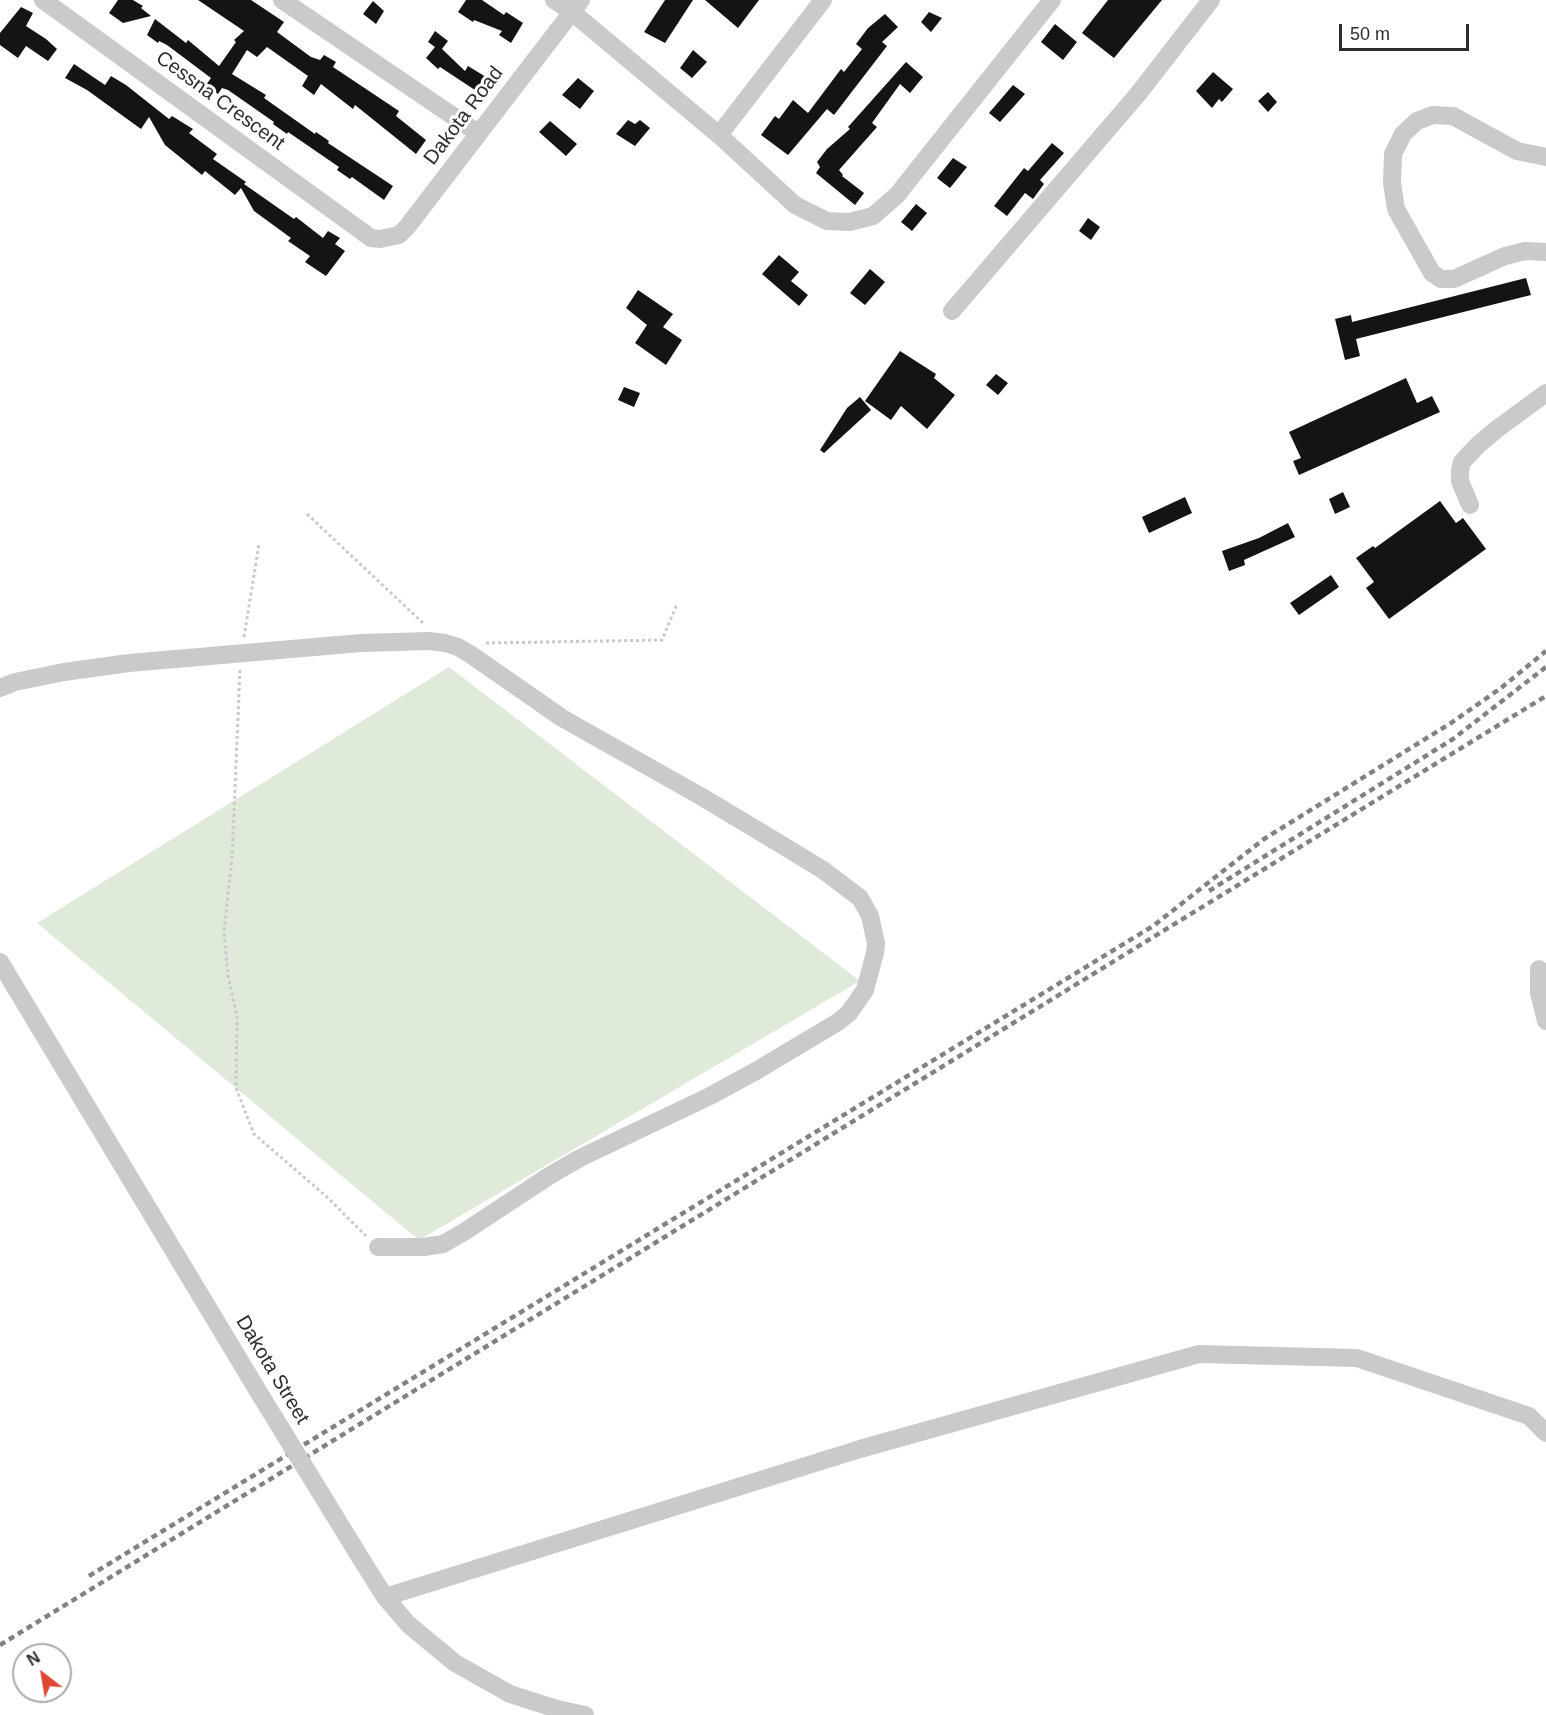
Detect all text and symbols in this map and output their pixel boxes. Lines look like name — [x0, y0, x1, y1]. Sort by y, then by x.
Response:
scale bar — [1342, 12, 1472, 50]
text: 50 m — [1350, 24, 1390, 44]
street label: Cessna Crescent — [151, 46, 289, 156]
street label: Dakota Road — [419, 62, 509, 170]
street label: Dakota Street — [230, 1311, 314, 1429]
north arrow — [12, 1643, 72, 1703]
text: N — [24, 1649, 43, 1669]

